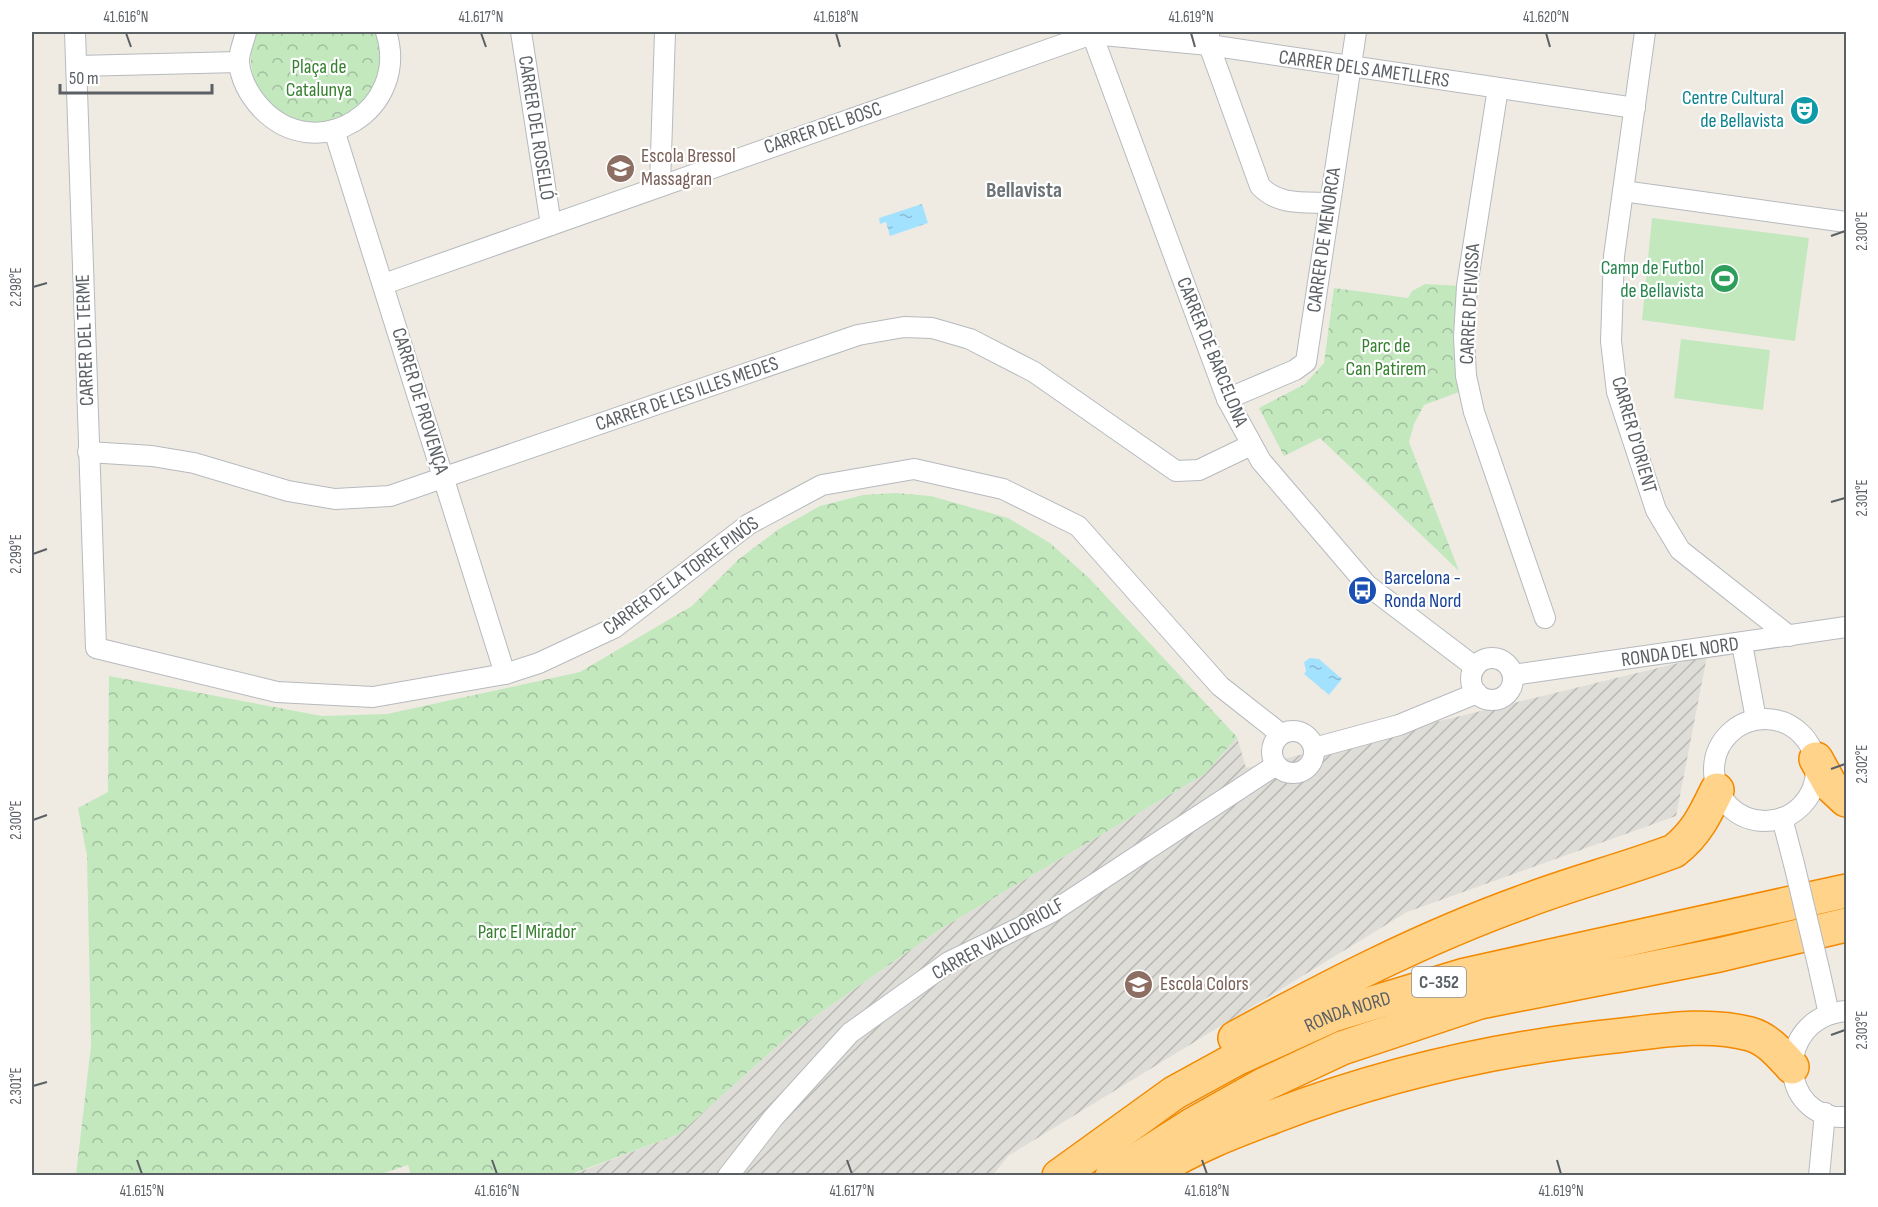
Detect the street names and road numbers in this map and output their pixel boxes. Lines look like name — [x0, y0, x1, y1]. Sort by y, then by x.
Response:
street label: CARRER DELS AMETLLERS — [1277, 45, 1451, 93]
street label: CARRER DEL ROSELLÓ — [513, 54, 559, 202]
street label: CARRER DEL BOSC — [761, 97, 885, 159]
street label: CARRER DE MENORCA — [1302, 165, 1346, 314]
street label: CARRER D'EIVISSA — [1455, 242, 1485, 365]
street label: CARRER DEL TERME — [71, 274, 99, 406]
street label: CARRER DE BARCELONA — [1171, 274, 1253, 431]
street label: CARRER DE PROVENÇA — [386, 325, 454, 477]
street label: CARRER DE LES ILLES MEDES — [592, 351, 782, 437]
street label: CARRER D'ORIENT — [1606, 374, 1662, 496]
street label: CARRER DE LA TORRE PINÓS — [598, 511, 764, 641]
street label: RONDA DEL NORD — [1620, 632, 1740, 672]
street label: CARRER VALLDORIOLF — [928, 893, 1068, 985]
road number: C-352 — [1412, 967, 1466, 997]
street label: RONDA NORD — [1301, 986, 1394, 1038]

